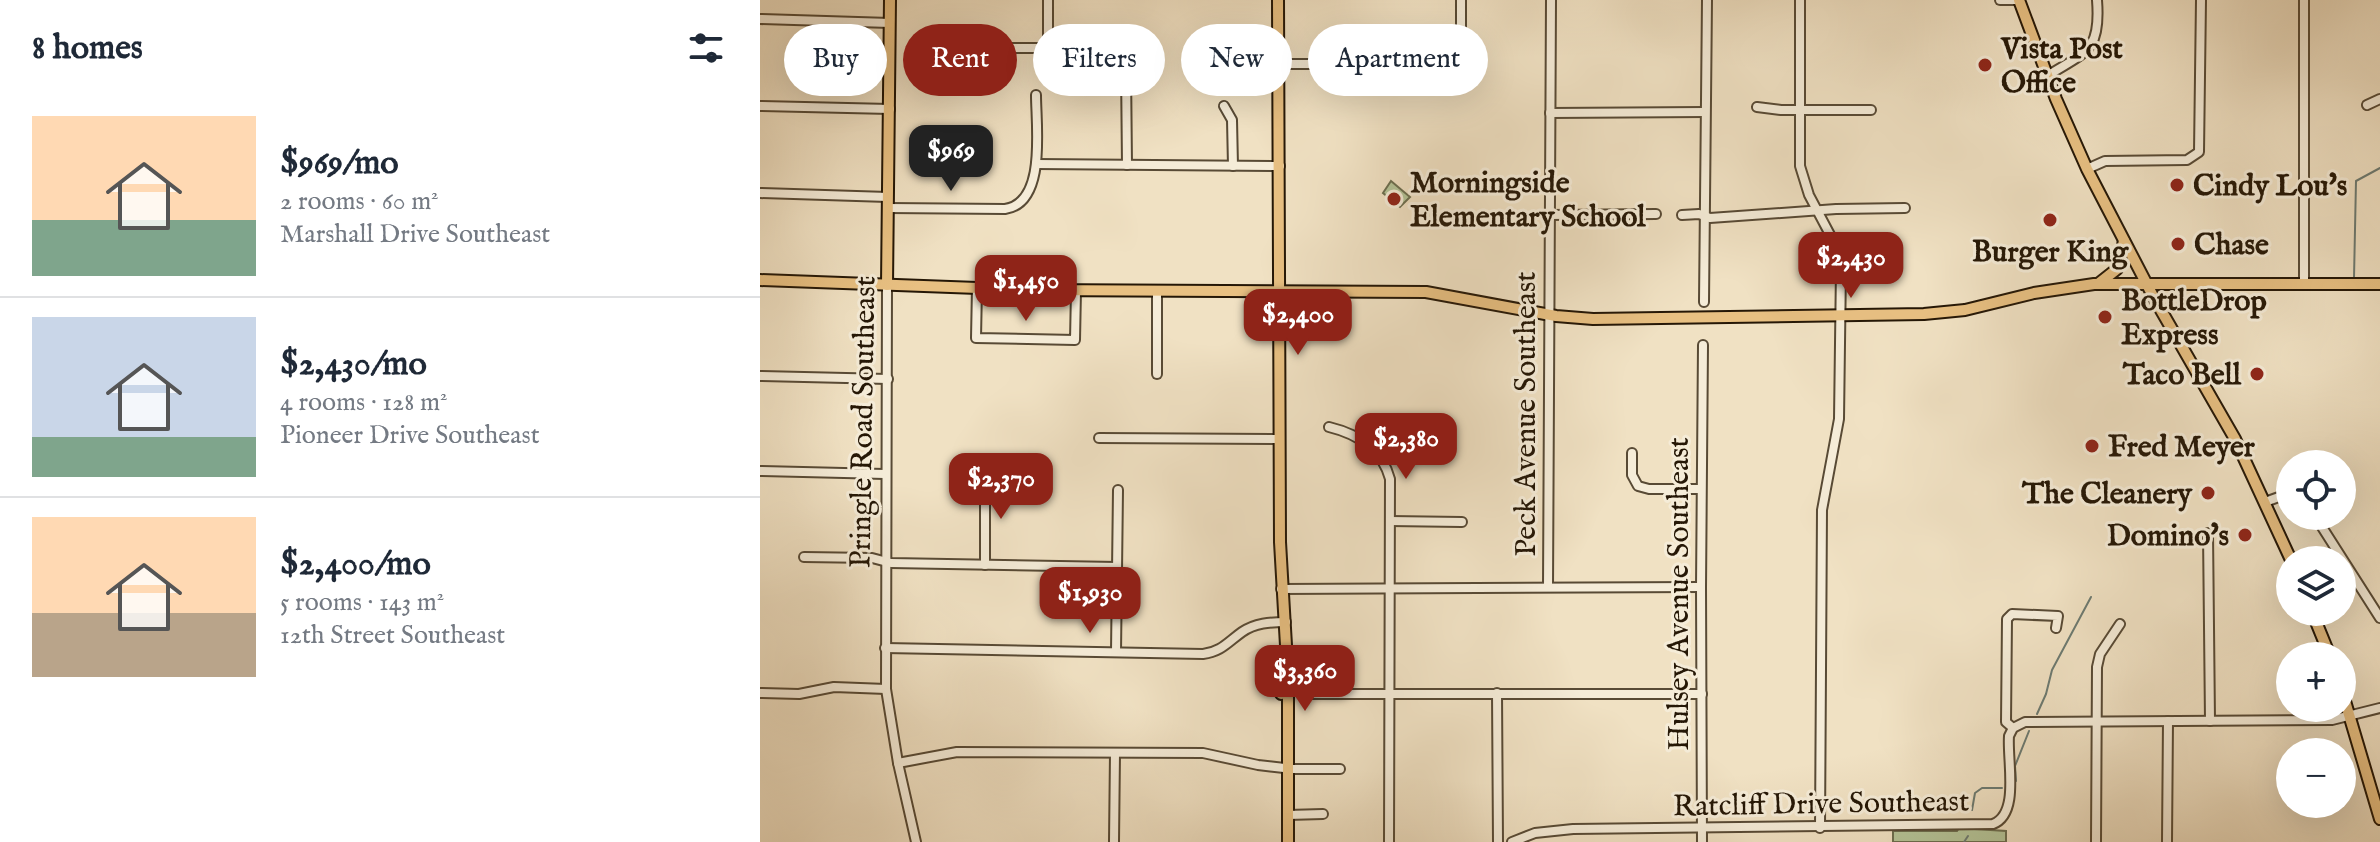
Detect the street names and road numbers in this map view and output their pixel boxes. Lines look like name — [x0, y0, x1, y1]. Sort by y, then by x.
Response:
street label: Peck Avenue Southeast — [1508, 271, 1546, 557]
street label: Pringle Road Southeast — [842, 276, 886, 568]
street label: Hulsey Avenue Southeast — [1661, 437, 1699, 751]
street label: Ratcliff Drive Southeast — [1672, 783, 1970, 827]

